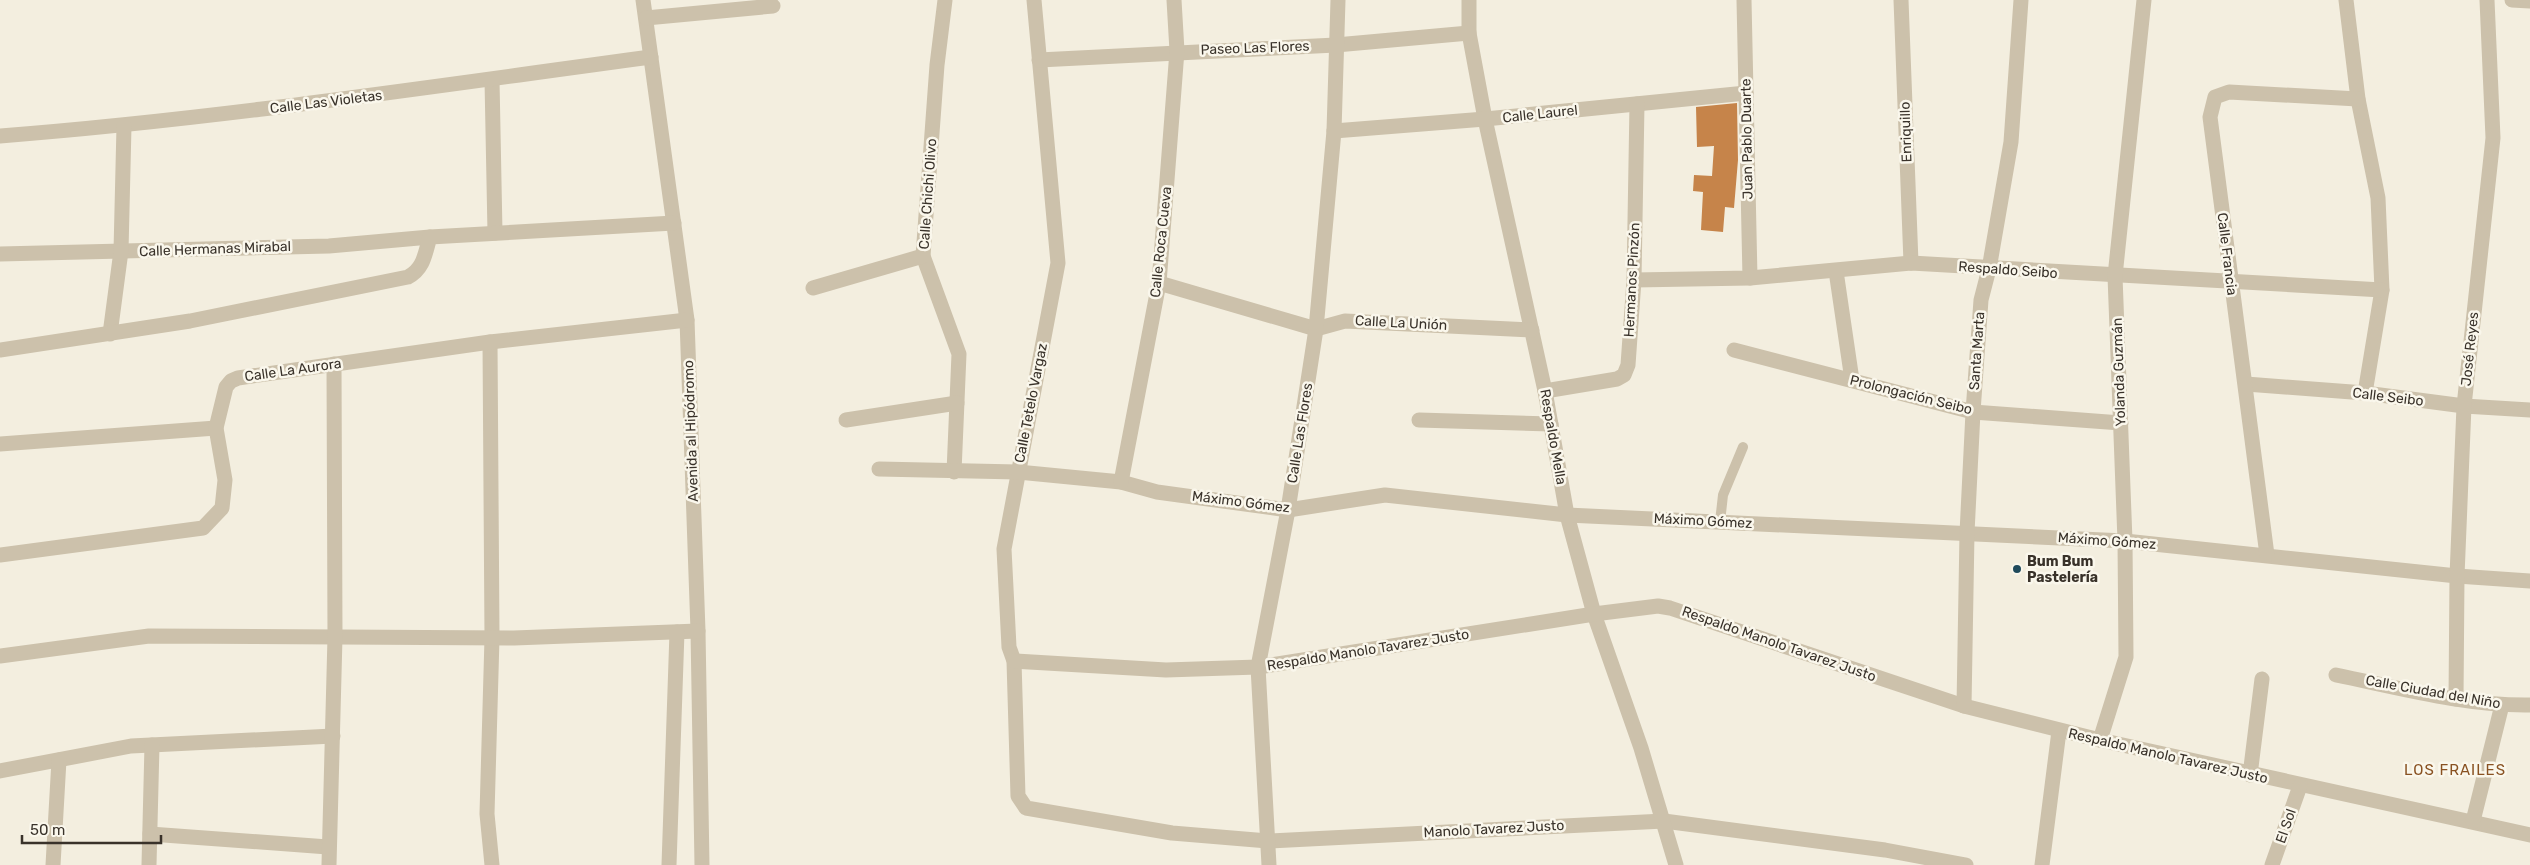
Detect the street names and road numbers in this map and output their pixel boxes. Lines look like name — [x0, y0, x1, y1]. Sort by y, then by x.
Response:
street label: Paseo Las Flores — [1200, 38, 1310, 58]
street label: Juan Pablo Duarte — [1737, 78, 1757, 200]
street label: Calle Las Violetas — [269, 87, 383, 117]
street label: Enriquillo — [1896, 101, 1916, 163]
street label: Calle Laurel — [1502, 102, 1578, 126]
street label: Calle Chichi Olivo — [916, 138, 940, 250]
street label: Calle Roca Cueva — [1147, 186, 1175, 298]
street label: Calle Francia — [2213, 212, 2241, 296]
street label: Hermanos Pinzón — [1621, 222, 1643, 338]
street label: Calle Hermanas Mirabal — [139, 238, 291, 260]
street label: Respaldo Seibo — [1958, 258, 2058, 282]
street label: Santa Marta — [1966, 311, 1988, 391]
street label: José Reyes — [2458, 311, 2482, 387]
street label: Calle La Unión — [1354, 312, 1448, 334]
street label: Yolanda Guzmán — [2109, 317, 2129, 427]
street label: Calle Tetelo Vargaz — [1011, 342, 1051, 464]
street label: Calle La Aurora — [243, 355, 343, 385]
street label: Avenida al Hipódromo — [680, 360, 702, 502]
street label: Prolongación Seibo — [1848, 372, 1974, 418]
street label: Calle Las Flores — [1284, 382, 1316, 484]
street label: Calle Seibo — [2352, 384, 2424, 410]
street label: Respaldo Mella — [1536, 388, 1570, 486]
street label: Máximo Gómez — [1191, 488, 1291, 516]
street label: Máximo Gómez — [1653, 510, 1753, 532]
street label: Máximo Gómez — [2057, 529, 2157, 553]
street label: Respaldo Manolo Tavarez Justo — [1680, 603, 1878, 685]
street label: Respaldo Manolo Tavarez Justo — [1266, 626, 1470, 674]
street label: Calle Ciudad del Niño — [2364, 672, 2502, 712]
street label: Respaldo Manolo Tavarez Justo — [2067, 725, 2269, 787]
street label: El Sol — [2272, 806, 2300, 846]
street label: Manolo Tavarez Justo — [1423, 817, 1565, 841]

